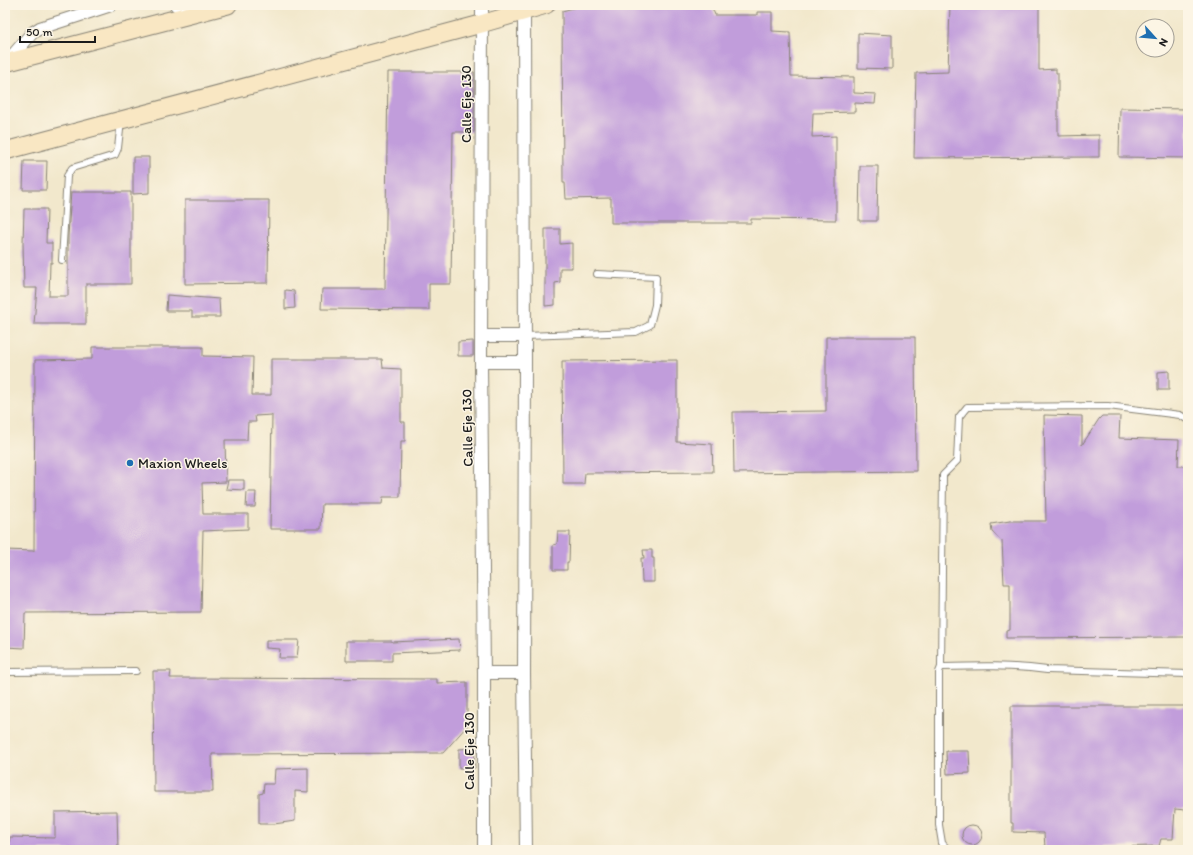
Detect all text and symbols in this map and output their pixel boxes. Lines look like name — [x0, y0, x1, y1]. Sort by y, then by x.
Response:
scale bar — [20, 18, 95, 44]
north arrow — [1135, 18, 1175, 58]
text: 50 m — [26, 25, 52, 39]
text: N — [1156, 36, 1171, 49]
street label: Calle Eje 130 — [458, 65, 475, 143]
street label: Calle Eje 130 — [458, 389, 477, 467]
place label: Maxion Wheels — [138, 455, 227, 472]
marker: Maxion Wheels — [125, 458, 135, 468]
street label: Calle Eje 130 — [461, 712, 478, 790]

